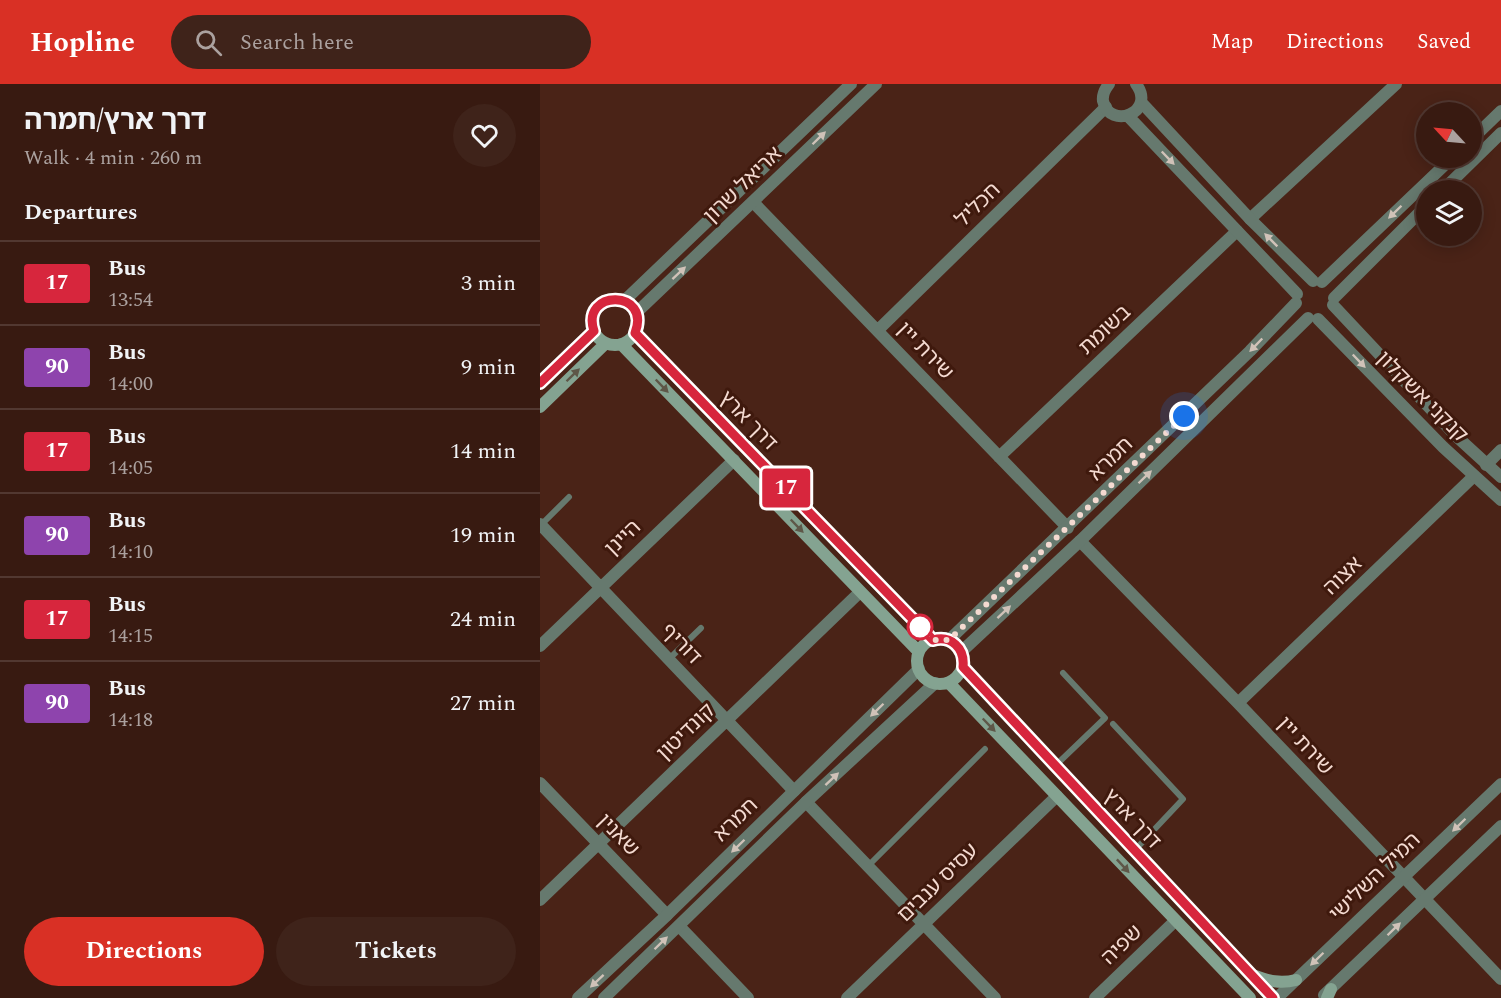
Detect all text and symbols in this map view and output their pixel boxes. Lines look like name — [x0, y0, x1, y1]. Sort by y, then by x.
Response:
search box — [171, 15, 591, 69]
text: Hopline — [30, 21, 135, 64]
icon: search — [192, 26, 225, 59]
text: Search here — [240, 26, 354, 59]
text: Map — [1211, 26, 1253, 58]
text: Directions — [1286, 26, 1384, 58]
text: Saved — [1417, 26, 1471, 58]
text: דרך ארץ/חמרה — [24, 99, 206, 142]
north arrow — [1416, 102, 1482, 168]
map controls — [1416, 102, 1482, 246]
button: heart — [453, 104, 516, 167]
one-way arrow — [812, 131, 827, 145]
street label: אריאל שרון — [696, 139, 790, 231]
text: Walk · 4 min · 260 m — [24, 143, 202, 173]
one-way arrow — [1161, 151, 1175, 166]
street label: חכליל — [948, 175, 1008, 235]
button: layers — [1416, 180, 1482, 246]
text: Departures — [24, 196, 138, 229]
one-way arrow — [1388, 205, 1402, 219]
one-way arrow — [1264, 234, 1278, 248]
text: Bus — [108, 252, 146, 285]
text: 17 — [45, 267, 69, 299]
text: 3 min — [461, 267, 516, 300]
one-way arrow — [672, 267, 686, 281]
text: 13:54 — [108, 285, 153, 315]
street label: בשומת — [1071, 297, 1139, 363]
street label: שירת יין — [889, 315, 961, 387]
text: Bus — [108, 336, 146, 369]
one-way arrow — [1249, 338, 1263, 353]
street label: קנקני אשקלון — [1369, 344, 1475, 450]
text: 90 — [45, 351, 69, 383]
text: 9 min — [461, 351, 516, 384]
one-way arrow — [1351, 353, 1365, 367]
one-way arrow — [565, 368, 580, 382]
text: 14:00 — [108, 369, 153, 399]
one-way arrow — [654, 379, 668, 393]
street label: דרך ארץ — [711, 384, 785, 458]
your location — [1169, 401, 1199, 431]
text: Bus — [108, 420, 146, 453]
street label: חמרא — [1081, 429, 1141, 489]
text: 17 — [45, 435, 69, 467]
text: 14 min — [450, 435, 516, 468]
text: 14:05 — [108, 453, 153, 483]
line badge: 17 — [759, 468, 813, 508]
one-way arrow — [1137, 471, 1151, 485]
text: 17 — [774, 472, 798, 504]
text: Bus — [108, 504, 146, 537]
street label: היינן — [597, 512, 649, 564]
text: 90 — [45, 519, 69, 551]
text: 19 min — [450, 519, 516, 552]
one-way arrow — [790, 519, 804, 534]
text: 14:10 — [108, 537, 153, 567]
street label: אצוה — [1316, 549, 1370, 603]
text: Bus — [108, 588, 146, 621]
text: 17 — [45, 603, 69, 635]
text: 24 min — [450, 603, 516, 636]
one-way arrow — [996, 606, 1011, 619]
unlabelled marker — [907, 614, 933, 640]
street label: דוריף — [653, 616, 709, 672]
text: 14:15 — [108, 621, 153, 651]
text: Bus — [108, 672, 146, 705]
text: 90 — [45, 687, 69, 719]
text: 27 min — [450, 687, 516, 720]
street label: קונדיטון — [649, 696, 723, 768]
one-way arrow — [871, 702, 885, 716]
text: 14:18 — [108, 705, 153, 735]
street label: שירת יין — [1269, 709, 1341, 783]
one-way arrow — [982, 717, 996, 732]
one-way arrow — [825, 772, 839, 786]
street label: דרך ארץ — [1095, 781, 1169, 857]
street label: חמרא — [706, 790, 766, 850]
street label: שאנין — [589, 806, 647, 864]
one-way arrow — [1451, 818, 1466, 832]
street label: המיל השלישי — [1322, 825, 1428, 929]
street label: עסיס ענבים — [890, 836, 986, 930]
one-way arrow — [730, 839, 745, 853]
one-way arrow — [1116, 859, 1130, 873]
button: Directions — [24, 917, 264, 986]
button: Tickets — [276, 917, 516, 986]
street label: שפיה — [1094, 917, 1150, 973]
one-way arrow — [1386, 922, 1400, 936]
one-way arrow — [654, 936, 669, 950]
one-way arrow — [1310, 952, 1325, 966]
one-way arrow — [589, 974, 604, 988]

